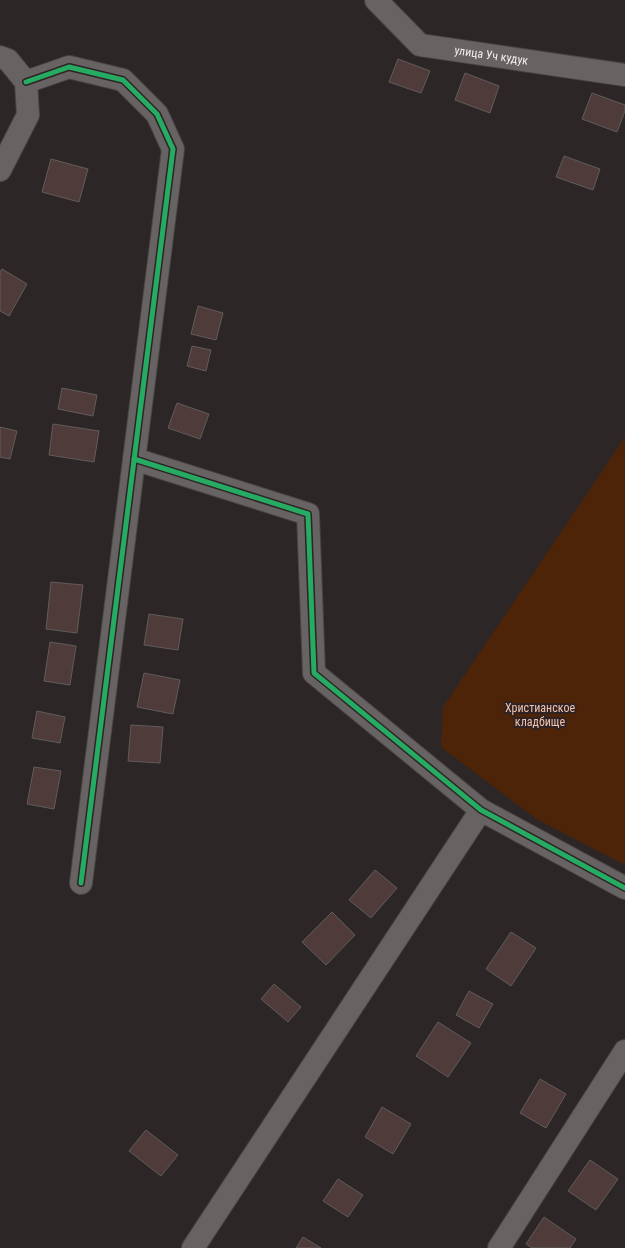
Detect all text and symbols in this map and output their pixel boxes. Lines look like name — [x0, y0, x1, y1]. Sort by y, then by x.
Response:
street label: улица Уч кудук — [453, 43, 529, 68]
park label: Христианское кладбище — [505, 701, 575, 729]

